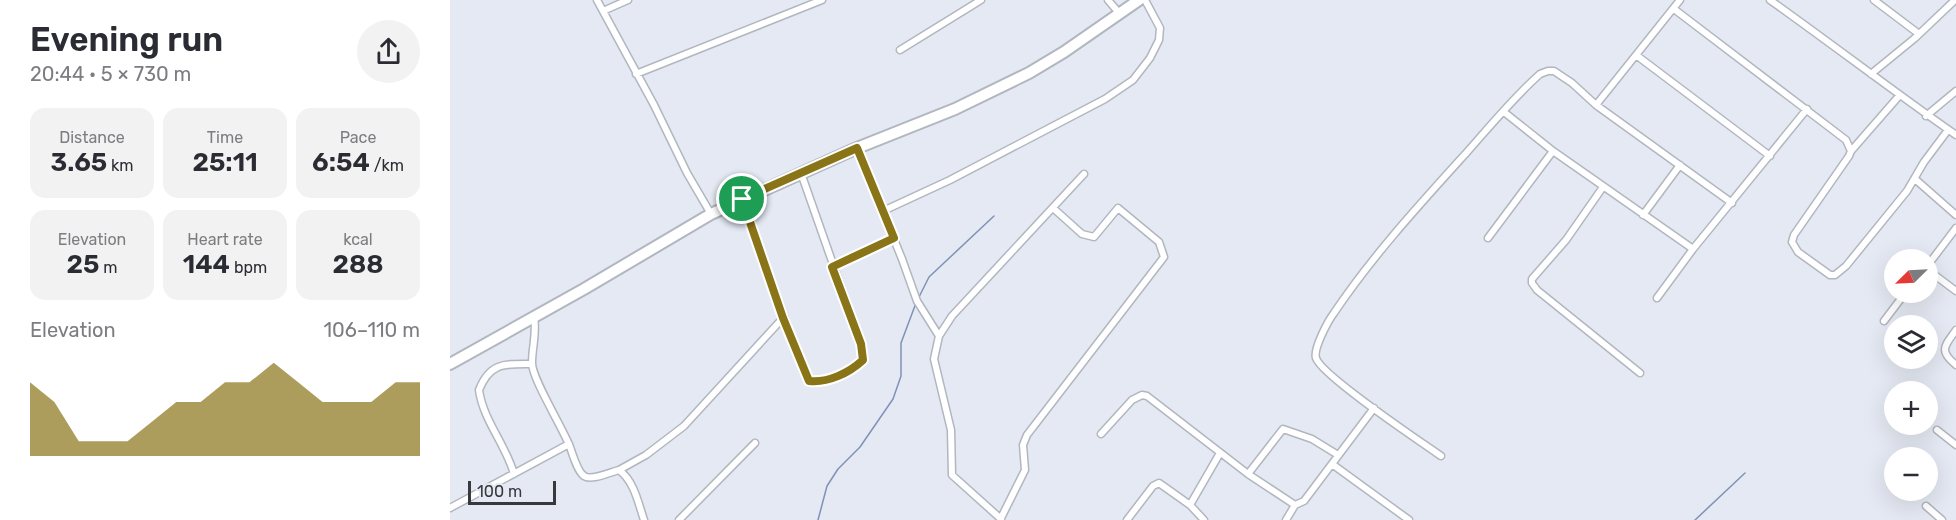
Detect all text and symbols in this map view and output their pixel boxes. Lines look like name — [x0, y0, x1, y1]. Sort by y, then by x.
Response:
text: Evening run — [30, 20, 223, 59]
button: share — [357, 20, 420, 83]
text: 20:44 · 5 × 730 m — [30, 62, 191, 86]
text: Distance — [59, 128, 125, 147]
text: Time — [207, 128, 243, 147]
text: Pace — [340, 128, 376, 147]
text: 3.65 — [50, 147, 107, 178]
text: 25:11 — [192, 147, 258, 178]
text: 6:54 — [312, 147, 370, 178]
text: km — [107, 156, 134, 175]
text: /km — [370, 156, 404, 175]
pin — [716, 173, 767, 224]
icon: arrive — [725, 182, 758, 215]
text: Elevation — [58, 230, 126, 249]
text: Heart rate — [187, 230, 263, 249]
text: kcal — [343, 230, 373, 249]
text: 25 — [66, 249, 99, 280]
text: 144 — [183, 249, 230, 280]
text: 288 — [332, 249, 384, 280]
north arrow — [1884, 249, 1938, 303]
map controls — [1884, 249, 1938, 501]
text: m — [99, 258, 118, 277]
text: bpm — [230, 258, 267, 277]
button: layers — [1884, 315, 1938, 369]
text: Elevation — [30, 318, 116, 342]
text: 106–110 m — [323, 318, 420, 342]
button: + — [1884, 381, 1938, 435]
button: − — [1884, 447, 1938, 501]
scale bar — [468, 478, 556, 506]
text: 100 m — [477, 482, 522, 501]

